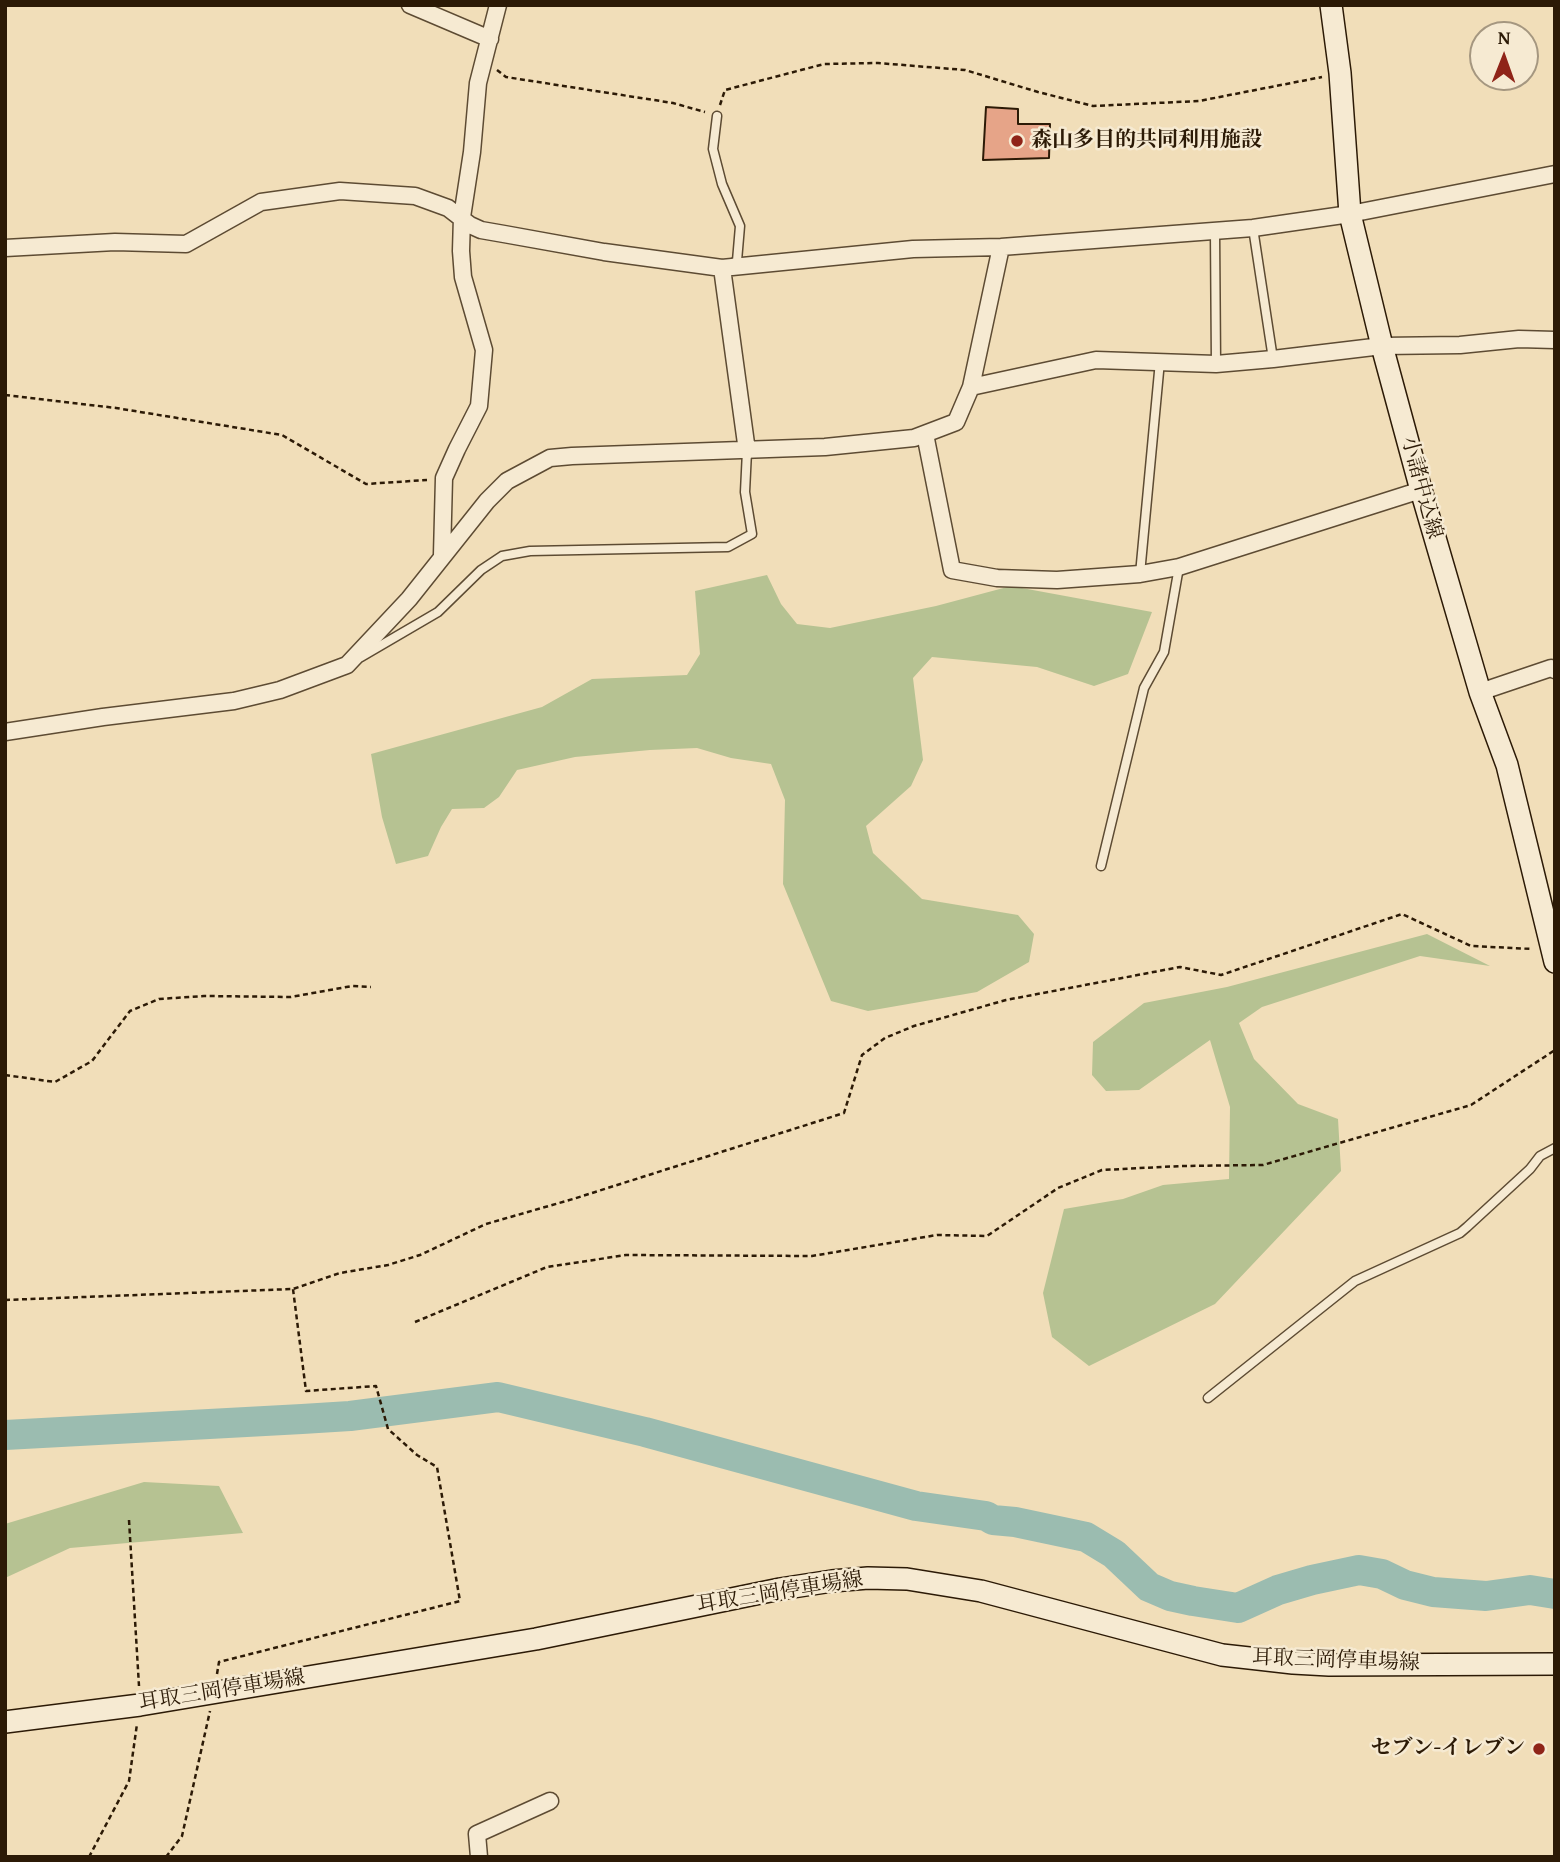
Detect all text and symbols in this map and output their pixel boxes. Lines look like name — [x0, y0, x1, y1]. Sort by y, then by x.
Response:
north arrow — [1469, 21, 1539, 91]
text: N — [1498, 23, 1511, 51]
place label: 森山多目的共同利用施設 — [1031, 128, 1262, 154]
marker: 森山多目的共同利用施設 — [1009, 133, 1025, 149]
street label: 小諸中込線 — [1395, 434, 1447, 542]
street label: 耳取三岡停車場線 — [695, 1567, 865, 1619]
street label: 耳取三岡停車場線 — [1252, 1645, 1420, 1677]
street label: 耳取三岡停車場線 — [137, 1665, 307, 1717]
place label: セブン-イレブン — [1370, 1736, 1525, 1762]
marker: セブン-イレブン — [1531, 1741, 1547, 1757]

